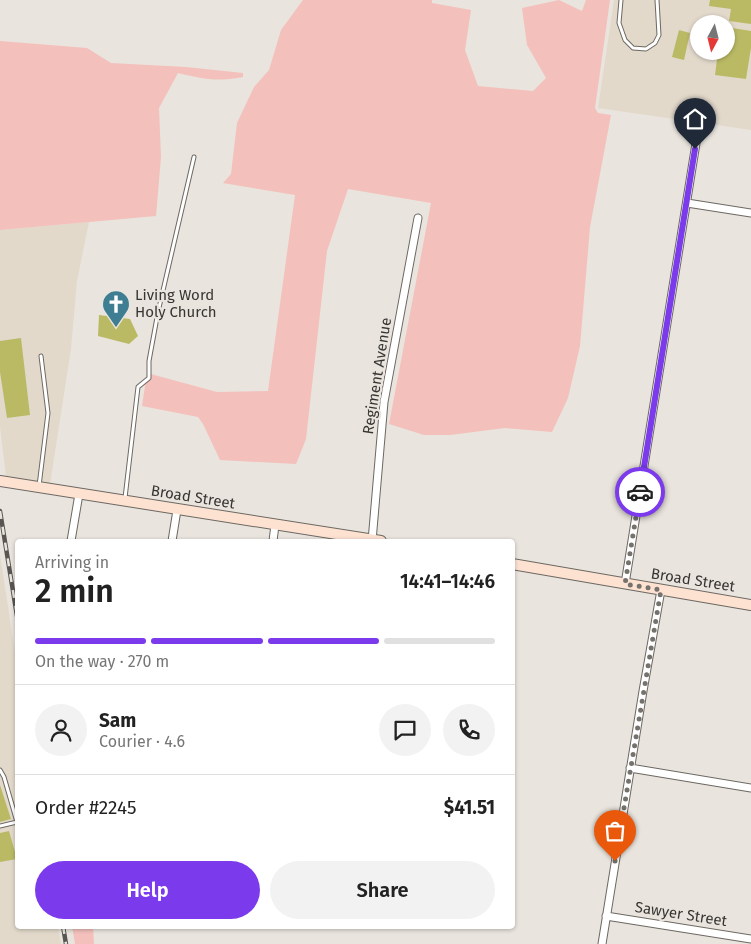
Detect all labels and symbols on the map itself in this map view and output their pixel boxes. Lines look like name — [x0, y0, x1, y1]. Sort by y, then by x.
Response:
north arrow — [690, 15, 735, 60]
pin — [674, 98, 716, 149]
place label: Living Word Holy Church — [135, 286, 217, 321]
church icon: Living Word Holy Church — [101, 289, 131, 328]
street label: Regiment Avenue — [359, 316, 395, 436]
courier — [615, 467, 665, 517]
street label: Broad Street — [150, 481, 237, 513]
street label: Broad Street — [650, 564, 737, 596]
pin — [594, 810, 636, 861]
street label: Sawyer Street — [634, 898, 729, 930]

